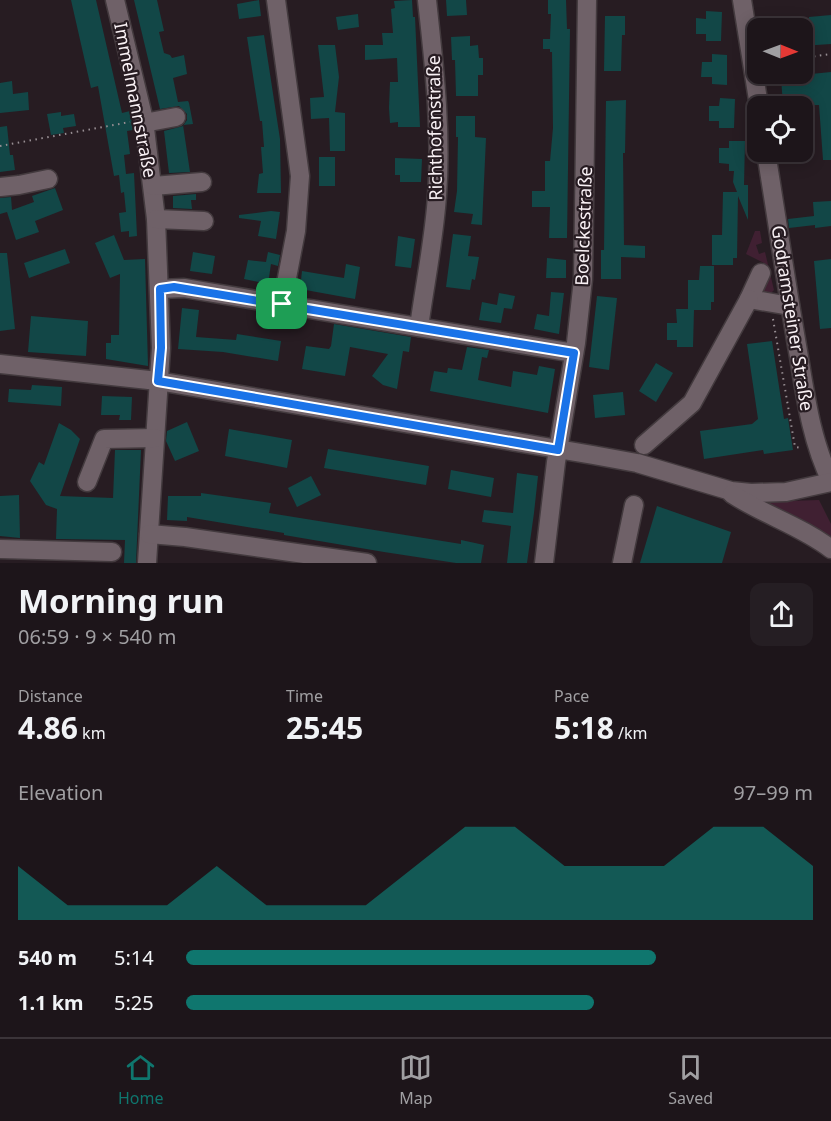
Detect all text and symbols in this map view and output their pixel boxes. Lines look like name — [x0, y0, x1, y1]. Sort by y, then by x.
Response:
north arrow — [747, 18, 813, 84]
map controls — [747, 18, 813, 162]
street label: Immelmannstraße — [109, 20, 163, 180]
street label: Richthofenstraße — [421, 55, 447, 201]
button: locate — [747, 96, 813, 162]
street label: Boelckestraße — [569, 166, 597, 286]
street label: Godramsteiner Straße — [766, 224, 820, 412]
pin — [256, 278, 307, 329]
icon: arrive — [265, 287, 298, 320]
text: Morning run — [18, 578, 224, 623]
button: share — [750, 583, 813, 646]
text: 06:59 · 9 × 540 m — [18, 623, 176, 650]
text: Distance — [18, 685, 83, 707]
text: Time — [286, 685, 323, 707]
text: Pace — [554, 685, 589, 707]
text: 4.86 — [18, 707, 78, 748]
text: 25:45 — [286, 707, 363, 748]
text: 5:18 — [554, 707, 614, 748]
text: km — [78, 722, 106, 744]
text: /km — [614, 722, 648, 744]
text: Elevation — [18, 779, 103, 806]
text: 97–99 m — [733, 779, 813, 806]
text: 540 m — [18, 944, 77, 971]
text: 5:14 — [114, 944, 154, 971]
text: 1.1 km — [18, 989, 84, 1016]
text: 5:25 — [114, 989, 154, 1016]
tab: Home — [118, 1051, 163, 1109]
tab: Map — [399, 1051, 433, 1109]
tab: Saved — [668, 1051, 713, 1109]

